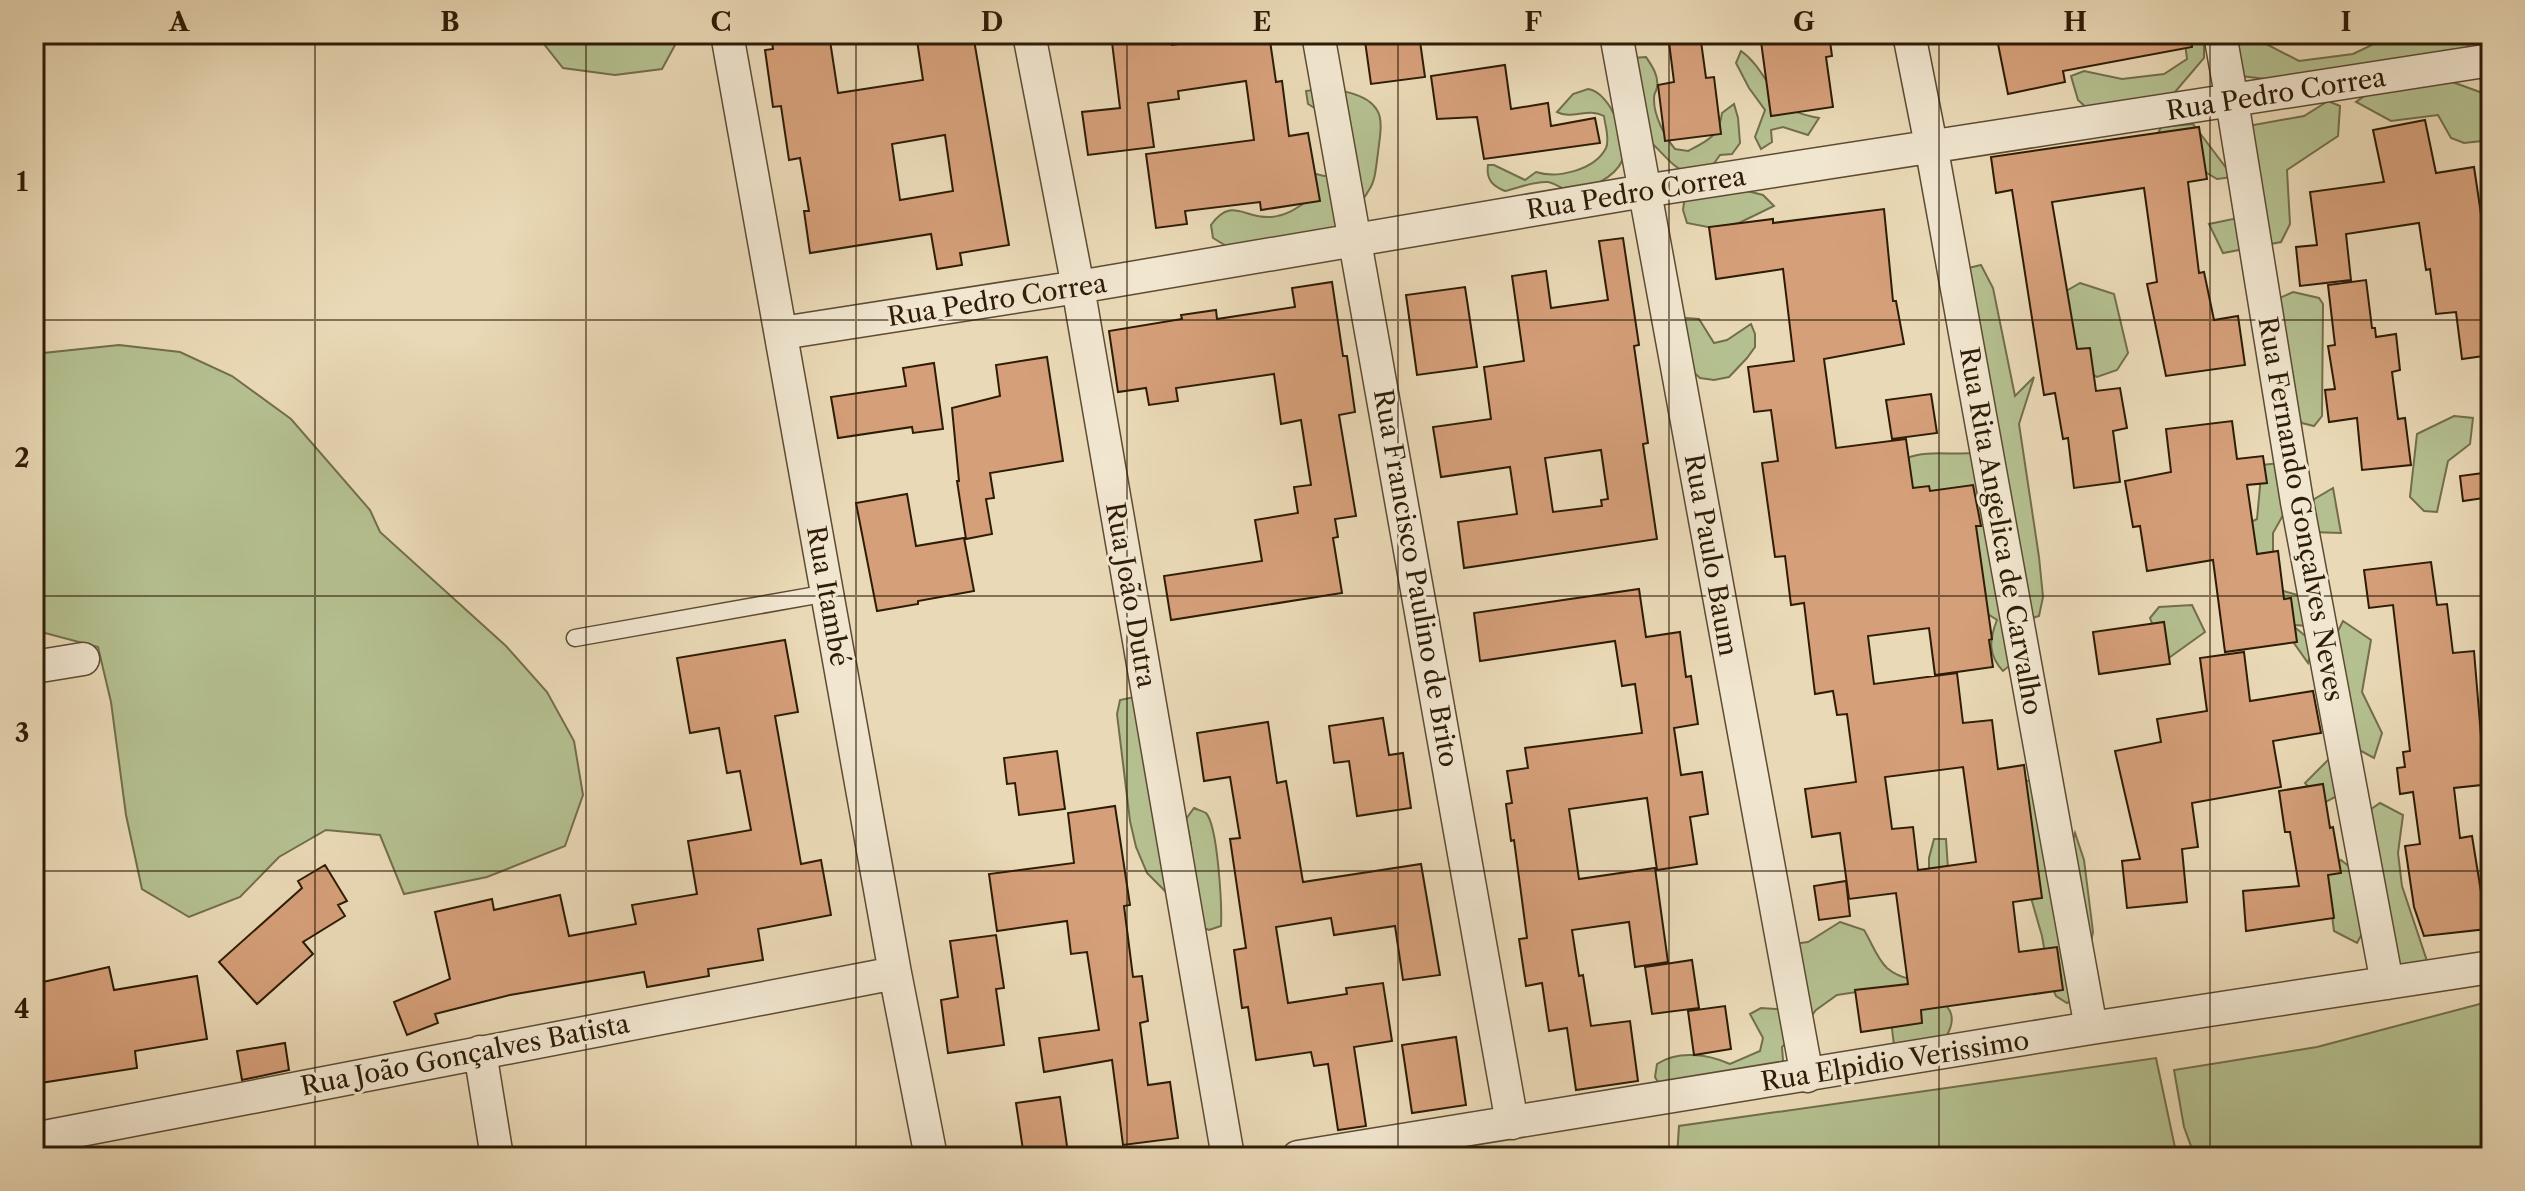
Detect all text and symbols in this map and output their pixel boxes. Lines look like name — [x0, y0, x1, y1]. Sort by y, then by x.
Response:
text: A — [168, 6, 190, 38]
text: B — [440, 6, 460, 38]
text: C — [711, 6, 731, 38]
text: D — [981, 6, 1003, 38]
text: E — [1253, 6, 1271, 38]
text: F — [1524, 6, 1542, 38]
text: G — [1793, 6, 1815, 38]
text: H — [2063, 6, 2087, 38]
text: I — [2341, 6, 2351, 38]
street label: Rua Pedro Correa — [2164, 61, 2388, 127]
street label: Rua Pedro Correa — [1524, 160, 1748, 226]
text: 1 — [16, 166, 28, 198]
street label: Rua Pedro Correa — [885, 267, 1109, 333]
street label: Rua Fernando Gonçalves Neves — [2251, 314, 2351, 704]
street label: Rua Rita Angelica de Carvalho — [1953, 345, 2049, 717]
street label: Rua Francisco Paulino de Brito — [1367, 387, 1465, 769]
text: 2 — [14, 442, 30, 474]
street label: Rua Paulo Baum — [1677, 451, 1745, 659]
street label: Rua João Dutra — [1099, 500, 1163, 690]
street label: Rua Itambé — [800, 523, 856, 669]
text: 3 — [15, 717, 29, 749]
text: 4 — [14, 993, 30, 1025]
street label: Rua João Gonçalves Batista — [298, 1007, 632, 1103]
street label: Rua Elpidio Verissimo — [1759, 1024, 2031, 1098]

